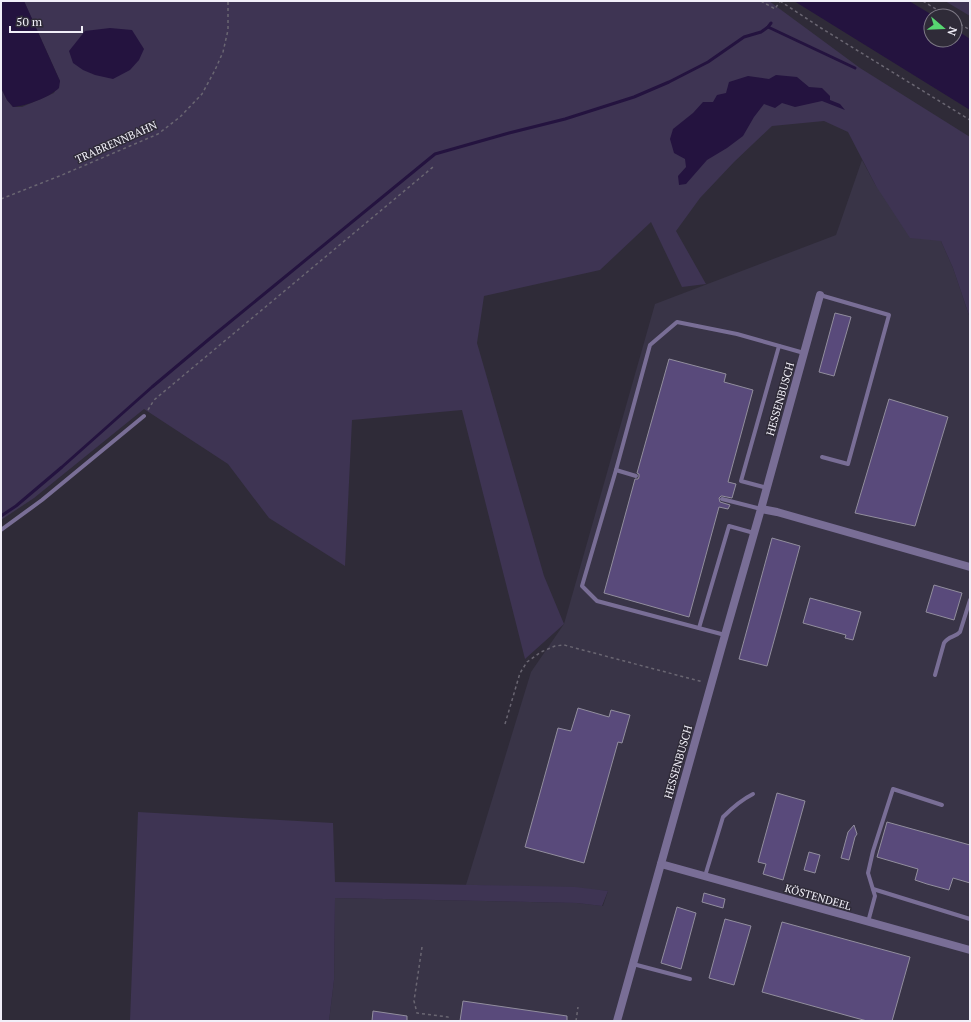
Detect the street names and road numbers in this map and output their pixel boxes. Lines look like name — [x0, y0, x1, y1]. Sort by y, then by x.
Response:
street label: TRABRENNBAHN — [73, 118, 159, 166]
street label: HESSENBUSCH — [763, 361, 797, 437]
street label: HESSENBUSCH — [661, 724, 695, 800]
street label: KÖSTENDEEL — [783, 881, 853, 913]

